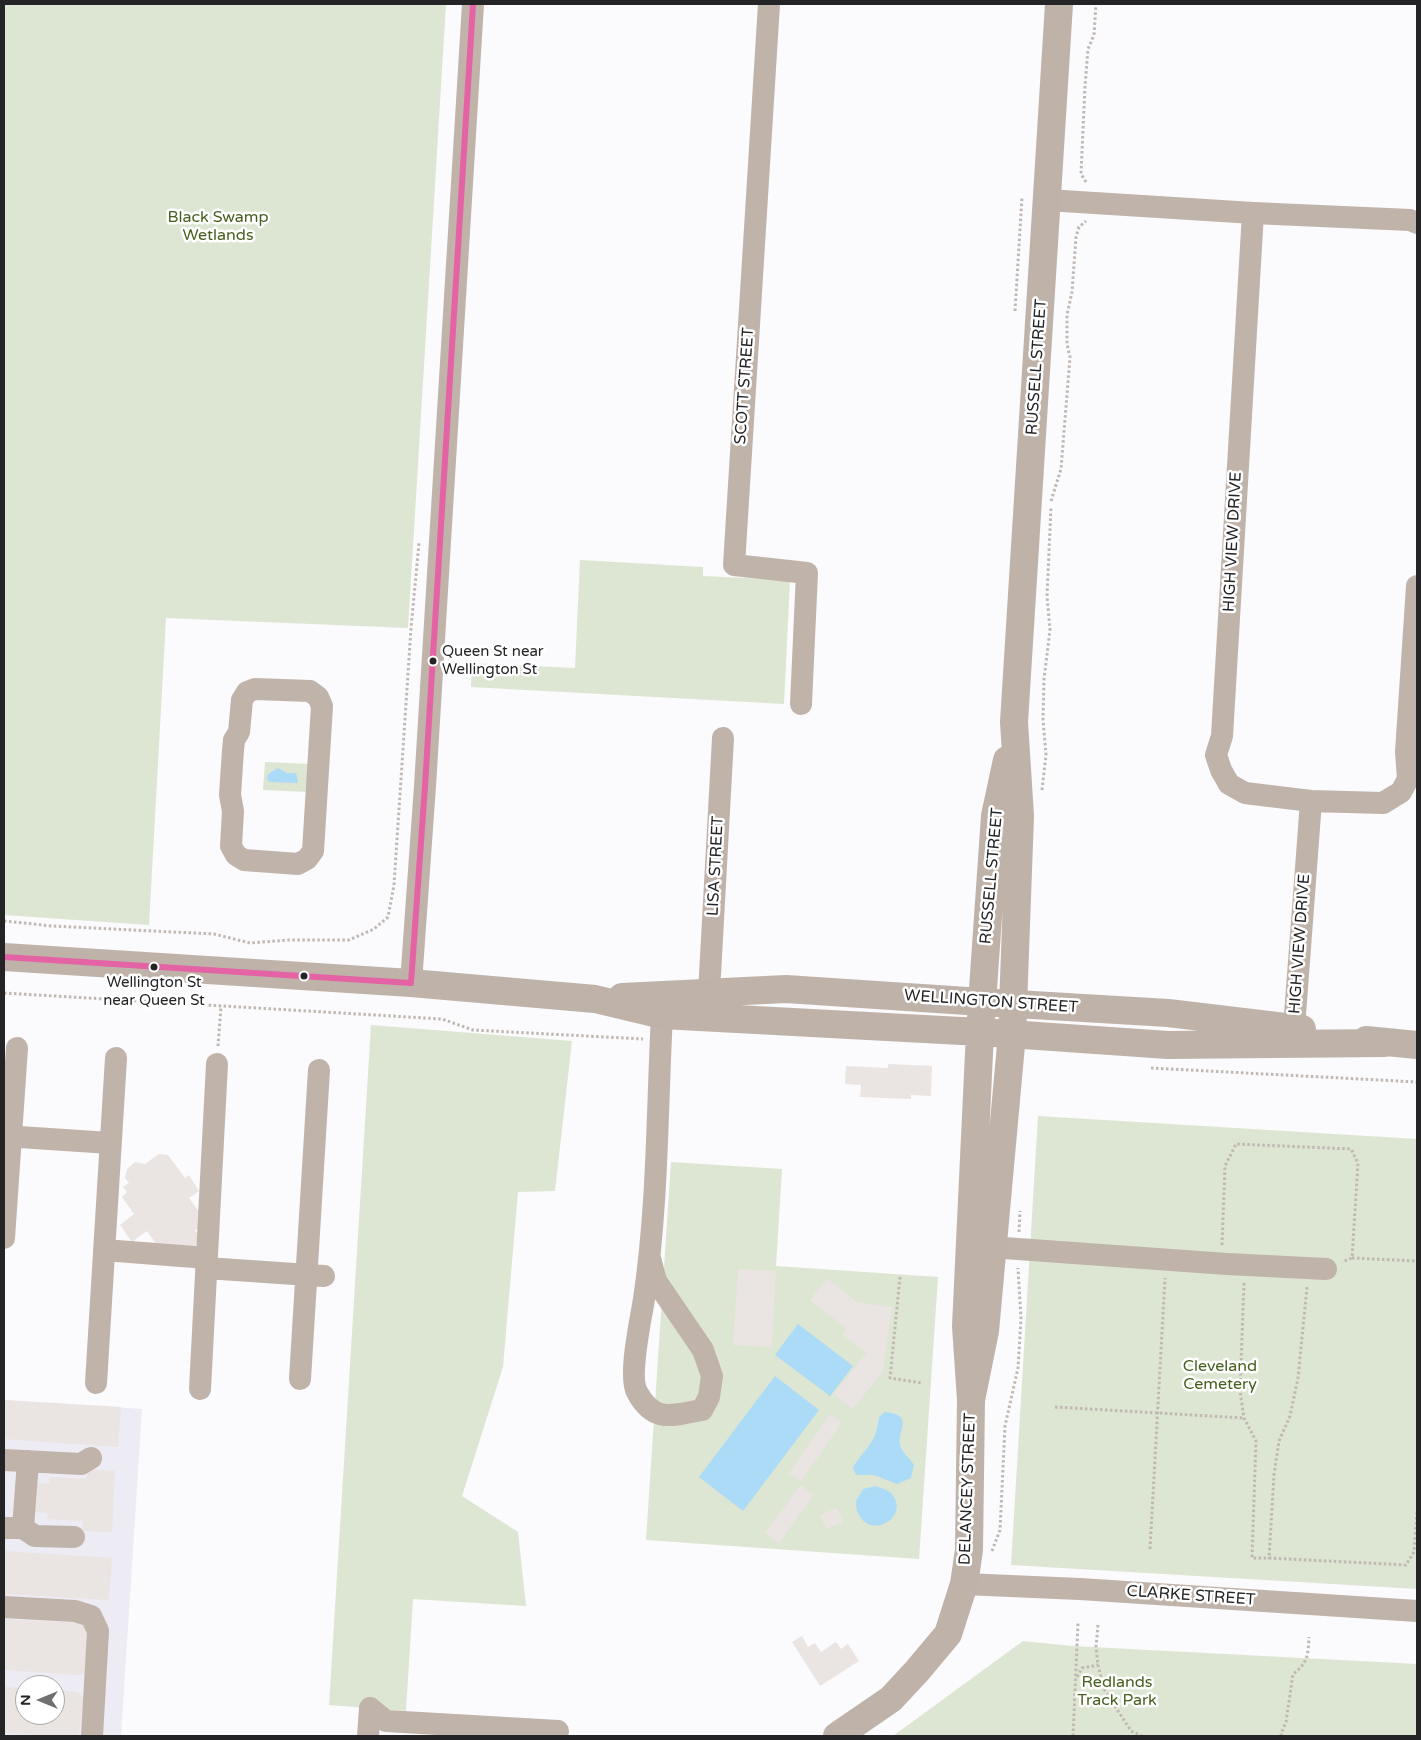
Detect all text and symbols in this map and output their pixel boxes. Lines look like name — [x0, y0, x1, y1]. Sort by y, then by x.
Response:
park label: Black Swamp Wetlands — [167, 208, 269, 246]
street label: RUSSELL STREET — [1023, 298, 1051, 436]
street label: SCOTT STREET — [731, 327, 759, 445]
street label: HIGH VIEW DRIVE — [1220, 471, 1246, 613]
place label: Queen St near Wellington St — [442, 643, 544, 678]
marker: Queen St near Wellington St — [428, 656, 438, 666]
street label: RUSSELL STREET — [976, 807, 1008, 945]
street label: LISA STREET — [704, 815, 728, 917]
street label: HIGH VIEW DRIVE — [1286, 873, 1314, 1015]
marker: Wellington St near Queen St — [149, 962, 159, 972]
unlabelled marker — [299, 971, 309, 981]
place label: Wellington St near Queen St — [103, 974, 205, 1009]
street label: WELLINGTON STREET — [903, 986, 1079, 1018]
park label: Cleveland Cemetery — [1183, 1357, 1257, 1395]
street label: DELANCEY STREET — [956, 1413, 980, 1565]
street label: CLARKE STREET — [1126, 1582, 1256, 1610]
park label: Redlands Track Park — [1077, 1673, 1157, 1711]
north arrow — [15, 1675, 65, 1725]
text: N — [17, 1694, 34, 1706]

